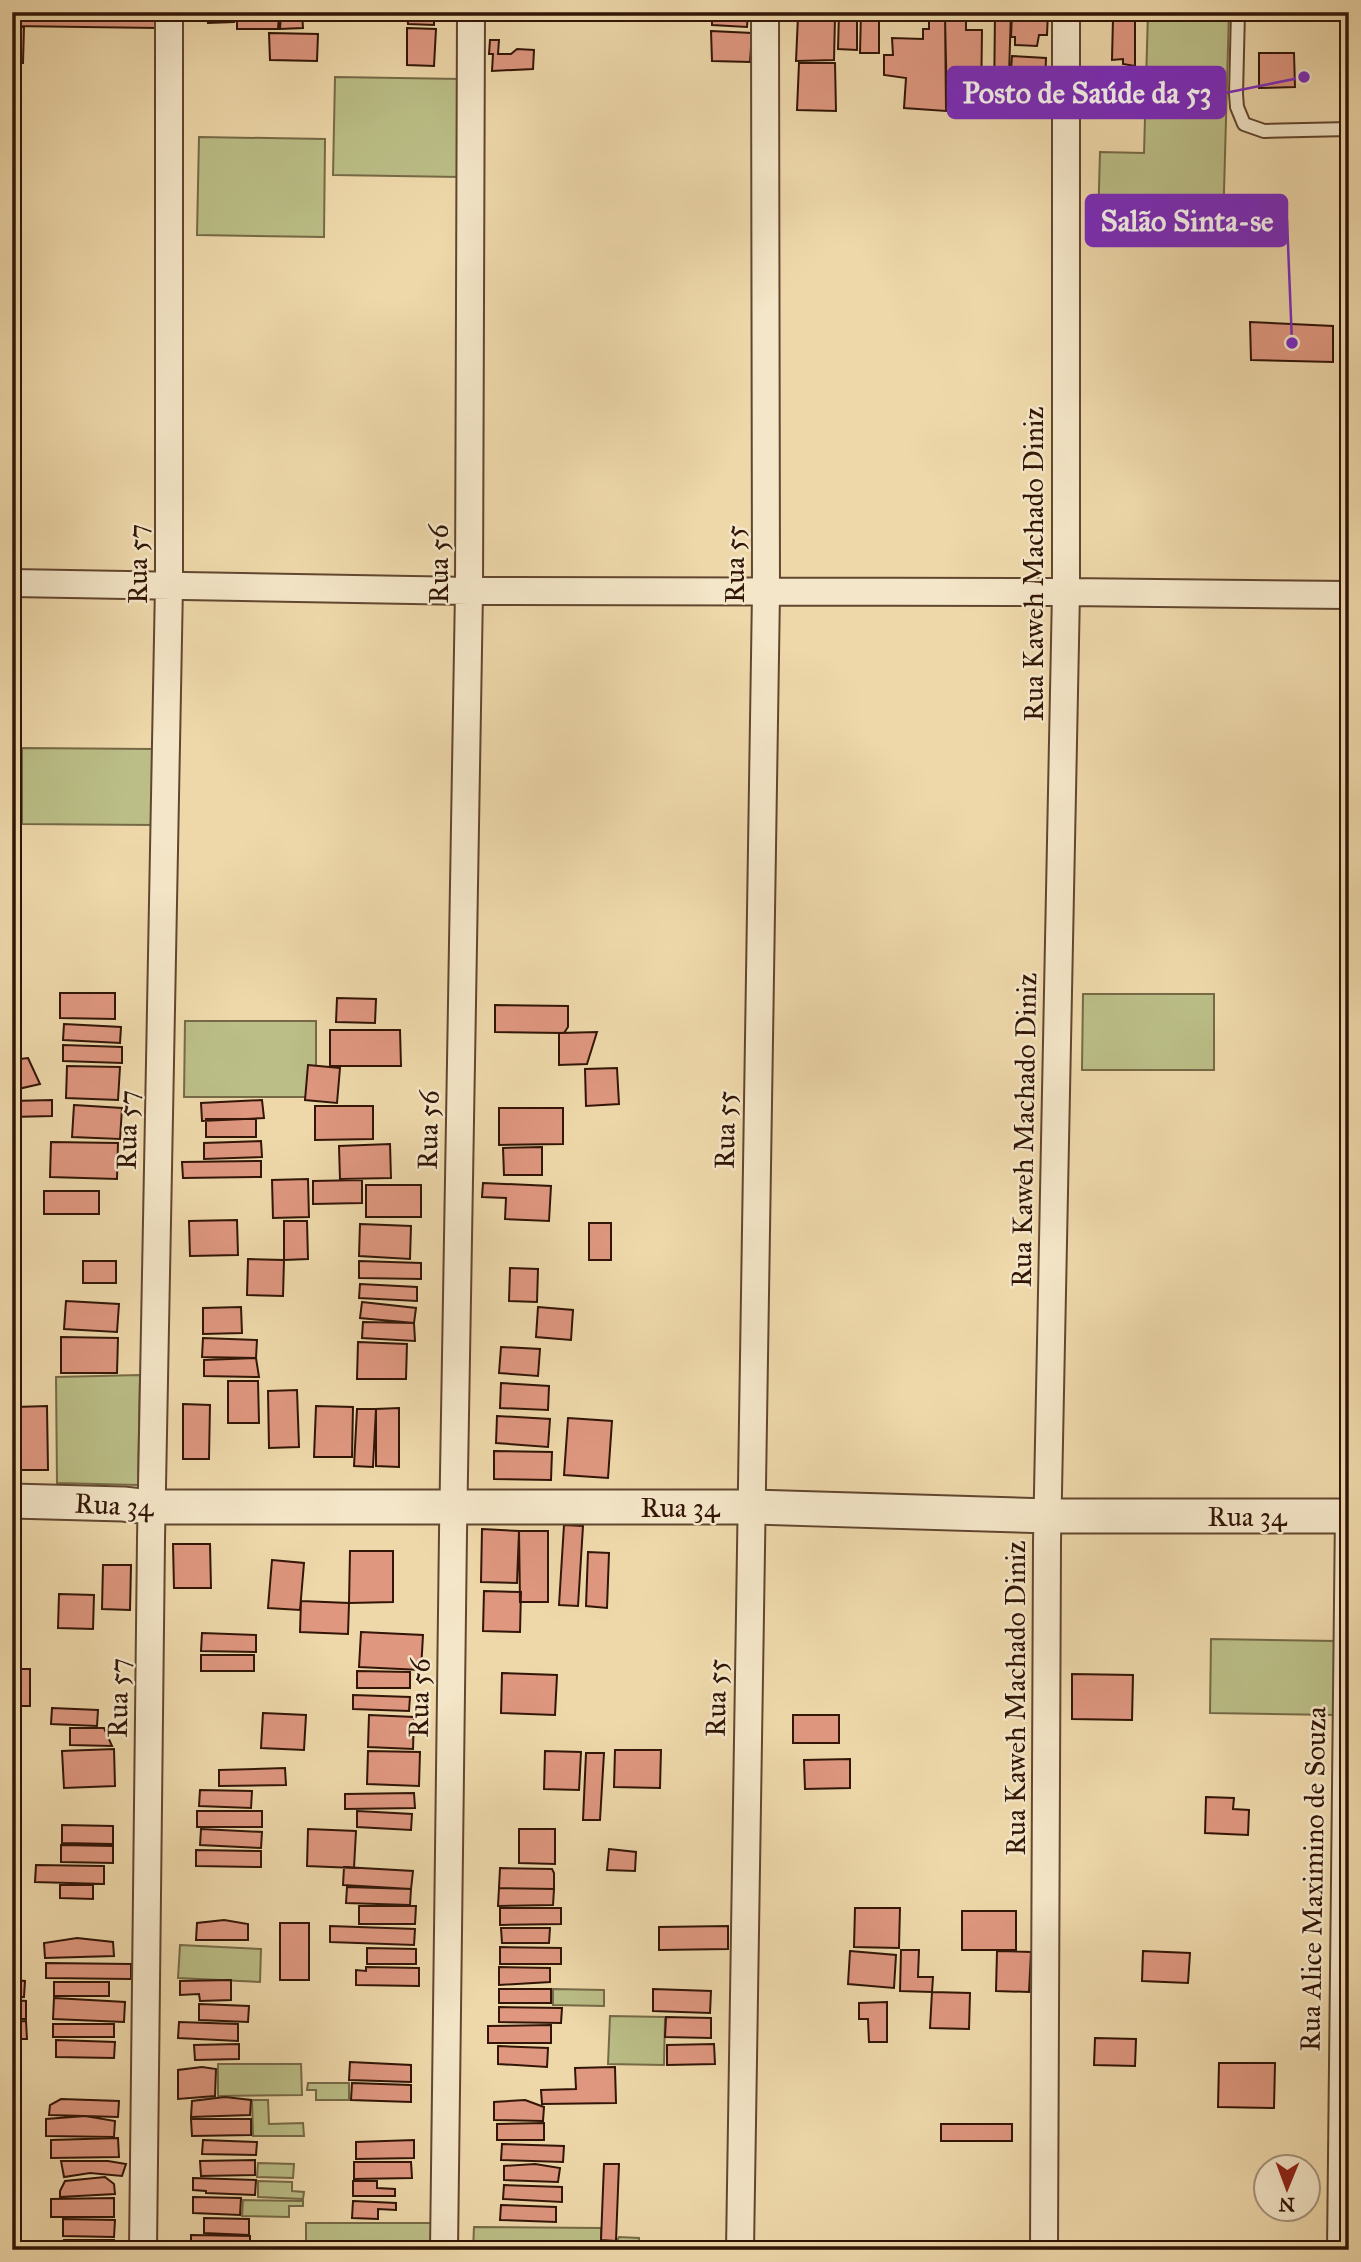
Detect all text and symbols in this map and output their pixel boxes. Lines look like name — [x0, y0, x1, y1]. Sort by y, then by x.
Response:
callout: Posto de Saúde da 53 — [948, 67, 1225, 118]
text: Posto de Saúde da 53 — [962, 75, 1212, 111]
callout: Salão Sinta-se — [1086, 195, 1287, 246]
text: Salão Sinta-se — [1100, 203, 1274, 239]
street label: Rua Kaweh Machado Diniz — [1016, 407, 1051, 721]
street label: Rua 56 — [421, 523, 456, 604]
street label: Rua 57 — [120, 524, 155, 604]
street label: Rua 55 — [717, 525, 752, 603]
street label: Rua Kaweh Machado Diniz — [1004, 972, 1044, 1288]
street label: Rua 56 — [410, 1088, 446, 1170]
street label: Rua 57 — [109, 1090, 145, 1170]
street label: Rua 55 — [707, 1091, 743, 1169]
street label: Rua 34 — [74, 1485, 156, 1525]
street label: Rua 34 — [640, 1490, 721, 1525]
street label: Rua 34 — [1207, 1499, 1288, 1534]
street label: Rua Kaweh Machado Diniz — [998, 1541, 1033, 1855]
street label: Rua 56 — [401, 1656, 437, 1738]
street label: Rua 57 — [100, 1658, 136, 1738]
street label: Rua 55 — [698, 1659, 734, 1737]
street label: Rua Alice Maximino de Souza — [1292, 1706, 1334, 2052]
north arrow — [1252, 2154, 1322, 2224]
text: N — [1278, 2193, 1295, 2216]

